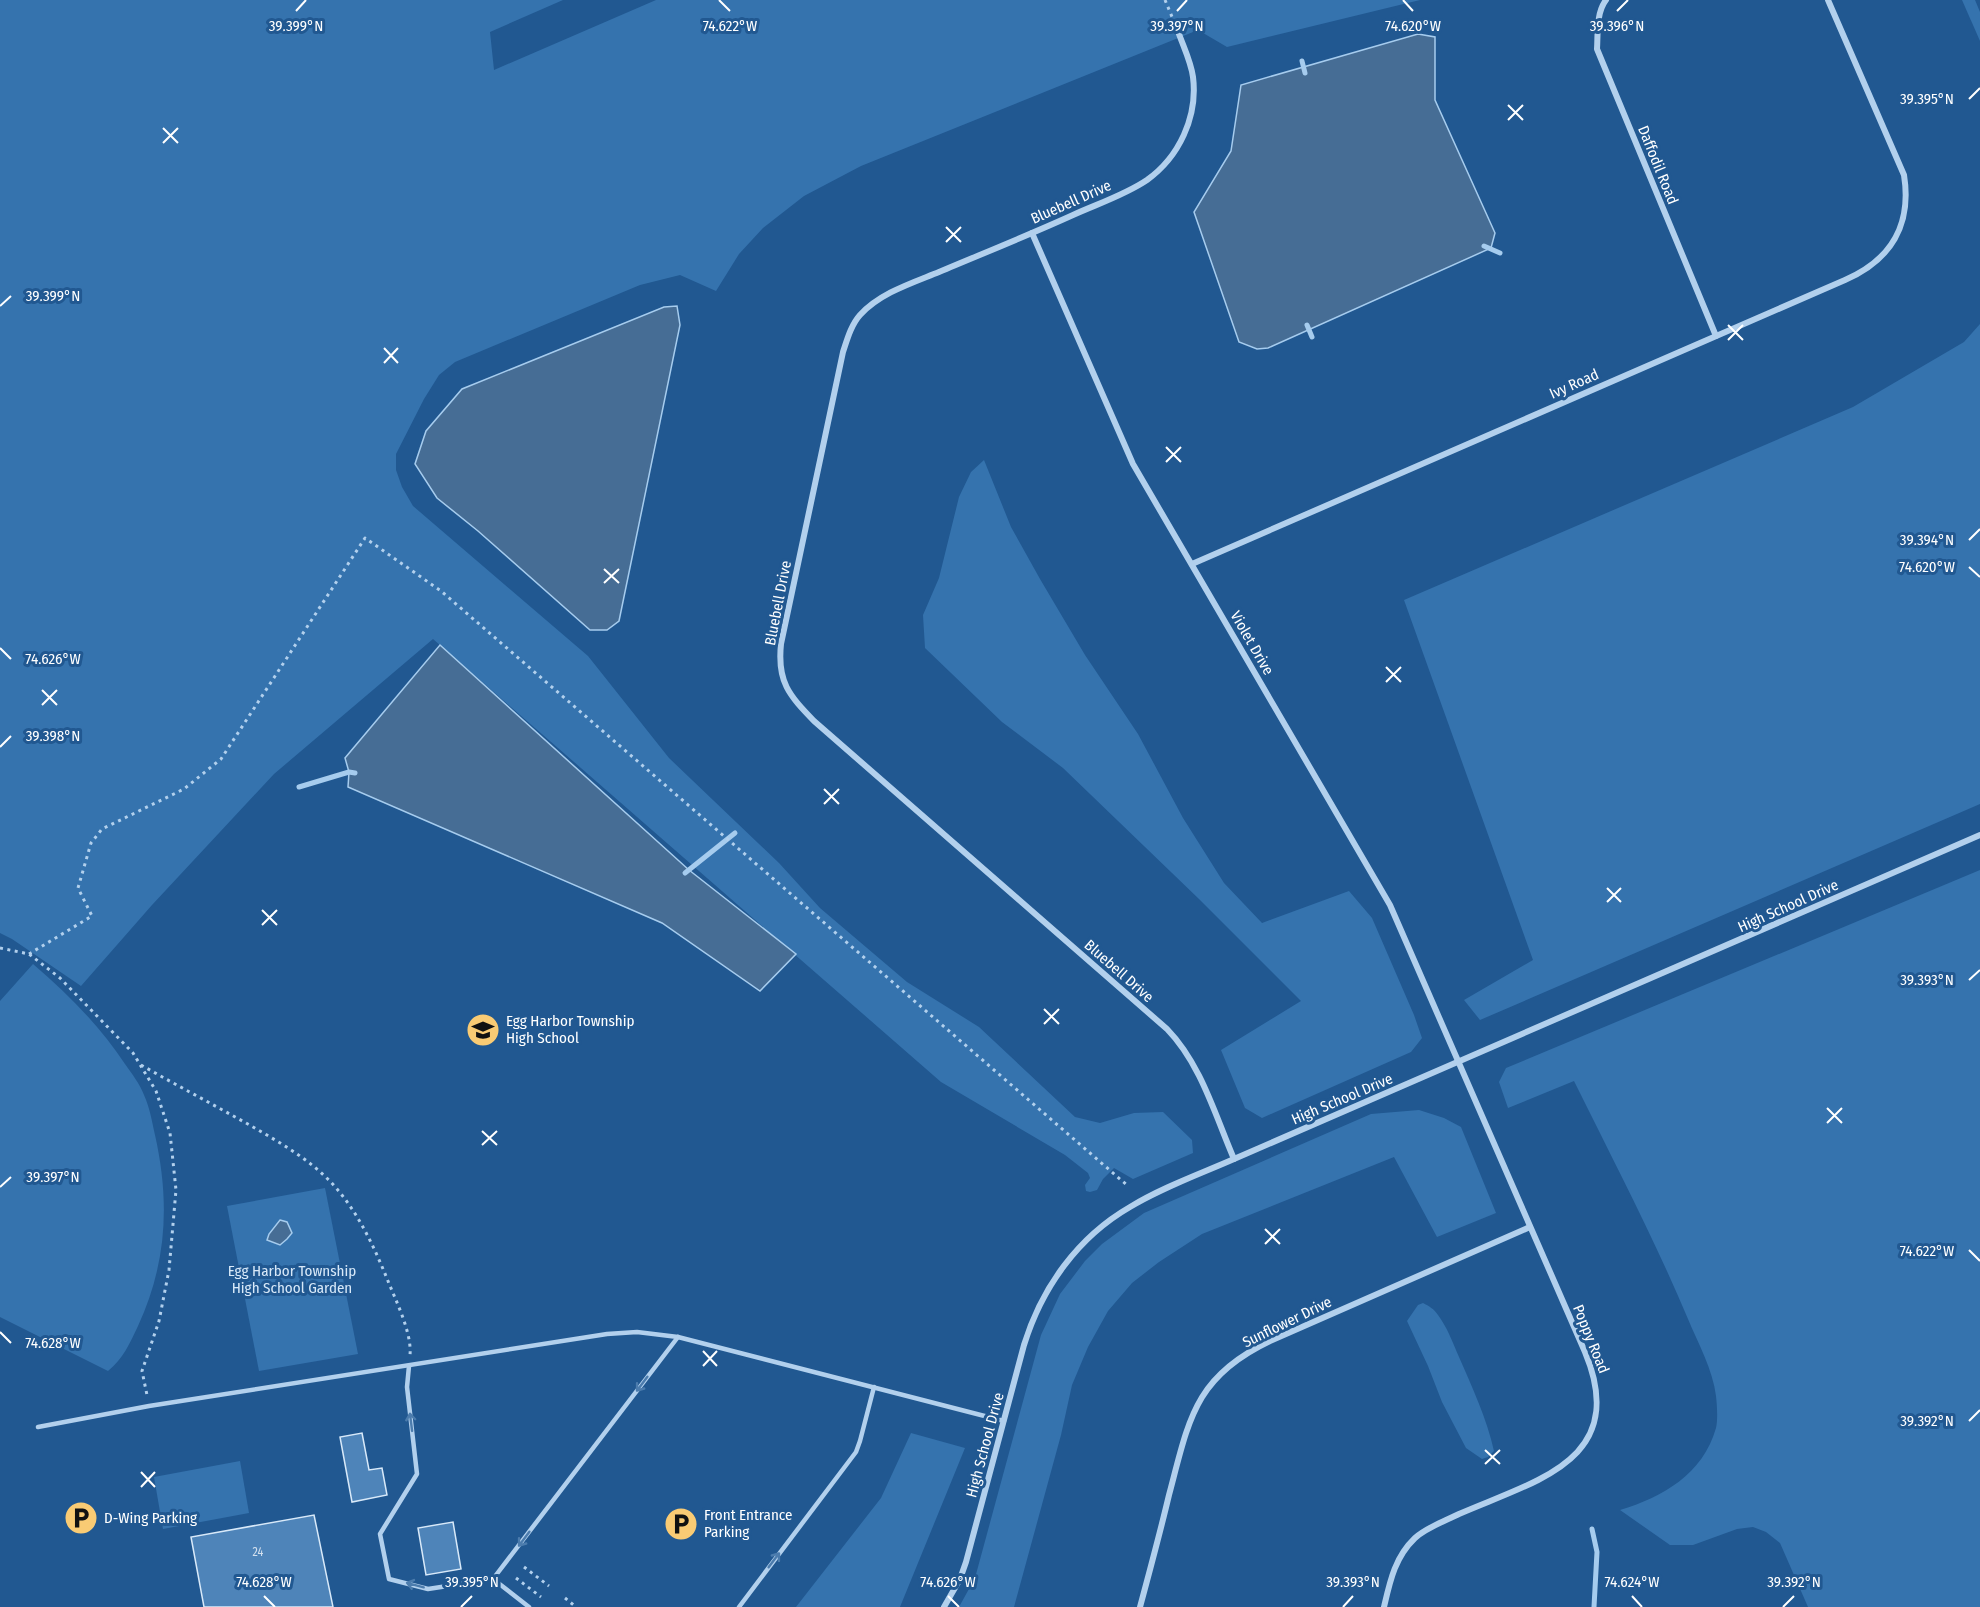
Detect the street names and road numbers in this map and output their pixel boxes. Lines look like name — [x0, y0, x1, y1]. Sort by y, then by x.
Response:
street label: Daffodil Road — [1634, 123, 1682, 207]
street label: Bluebell Drive — [1028, 176, 1114, 228]
street label: Ivy Road — [1547, 365, 1601, 403]
street label: Bluebell Drive — [761, 559, 795, 647]
street label: Violet Drive — [1227, 608, 1277, 678]
street label: High School Drive — [1735, 876, 1841, 936]
street label: Bluebell Drive — [1081, 936, 1157, 1006]
street label: High School Drive — [1289, 1070, 1395, 1128]
street label: Sunflower Drive — [1239, 1293, 1335, 1351]
street label: Poppy Road — [1569, 1302, 1613, 1376]
street label: High School Drive — [962, 1390, 1008, 1500]

